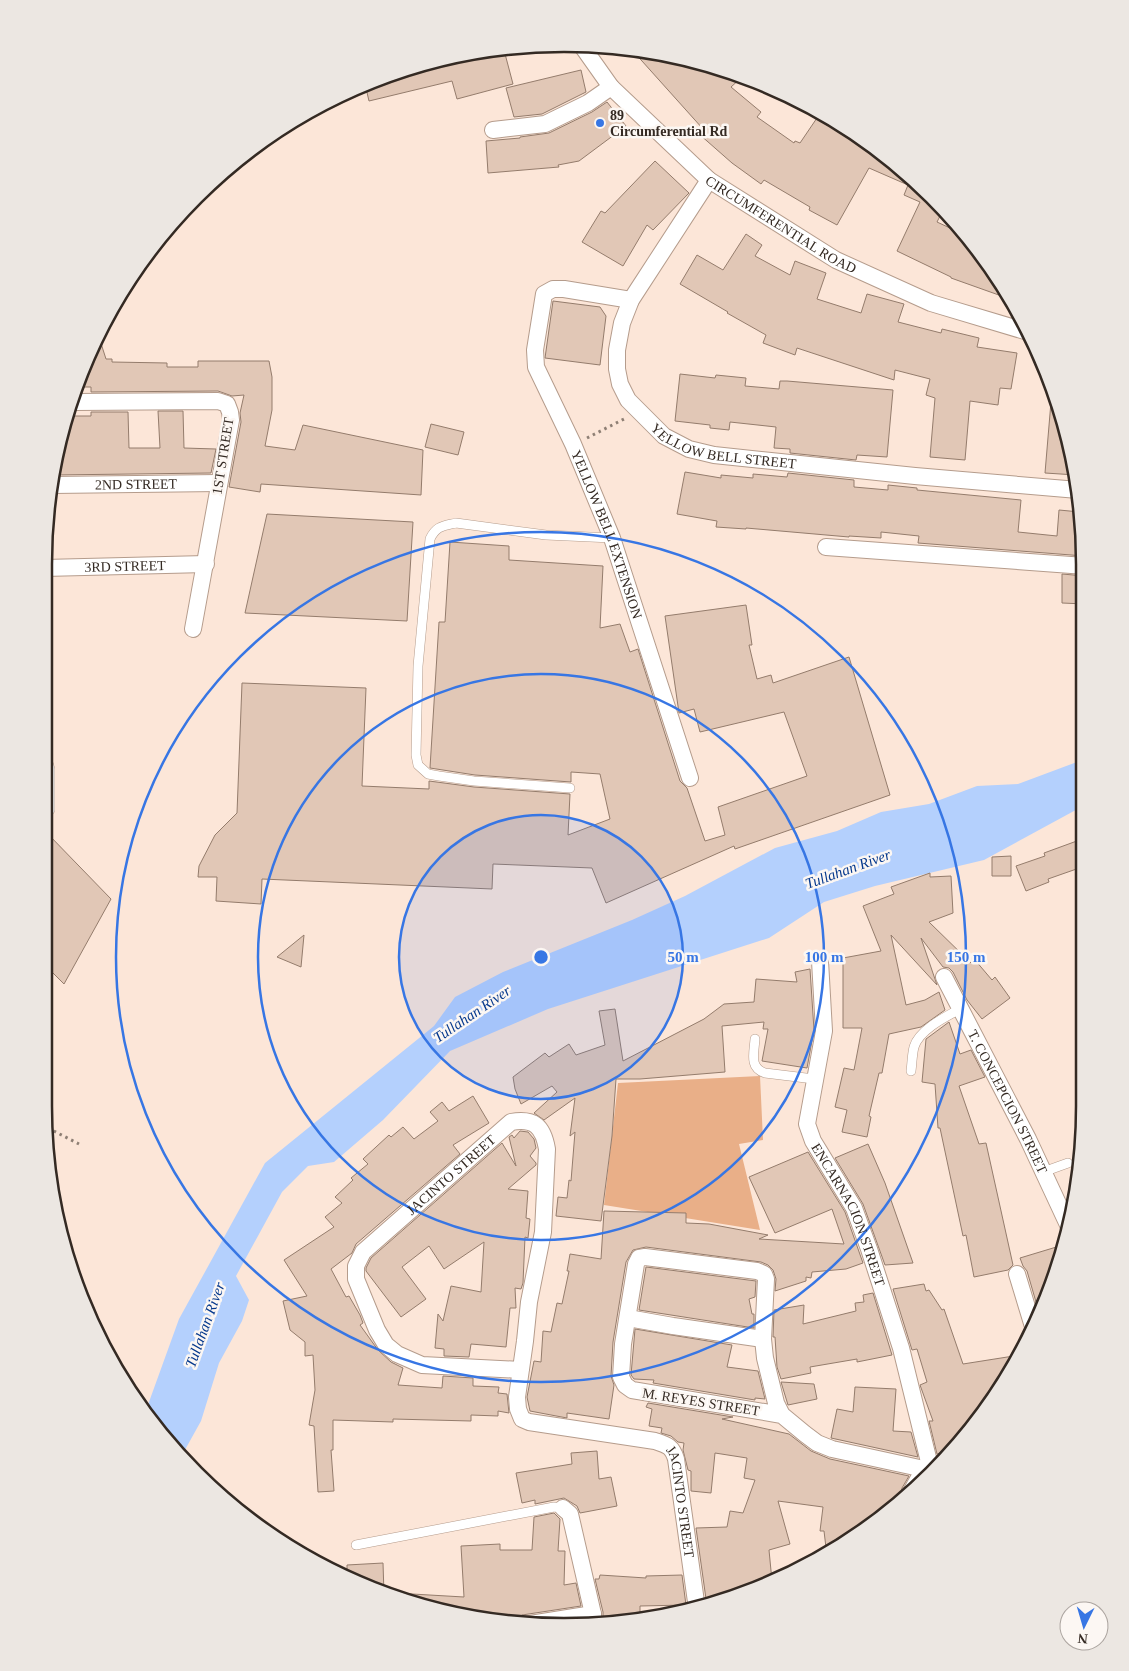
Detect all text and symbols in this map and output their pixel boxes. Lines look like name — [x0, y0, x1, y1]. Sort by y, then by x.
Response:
place label: 89 Circumferential Rd — [610, 108, 728, 139]
marker: 89 Circumferential Rd — [594, 117, 606, 129]
street label: CIRCUMFERENTIAL ROAD — [703, 172, 859, 276]
street label: 1ST STREET — [209, 416, 237, 496]
street label: YELLOW BELL STREET — [648, 420, 797, 471]
street label: YELLOW BELL EXTENSION — [569, 448, 645, 621]
street label: 2ND STREET — [95, 476, 178, 492]
street label: 3RD STREET — [84, 557, 166, 575]
water label: Tullahan River — [803, 846, 893, 892]
centre of rings — [532, 948, 550, 966]
text: 50 m — [667, 949, 699, 965]
text: 100 m — [805, 949, 844, 965]
text: 150 m — [947, 949, 986, 965]
water label: Tullahan River — [430, 982, 514, 1046]
street label: T. CONCEPCION STREET — [965, 1027, 1051, 1176]
street label: JACINTO STREET — [404, 1132, 499, 1218]
street label: ENCARNACION STREET — [809, 1140, 888, 1288]
water label: Tullahan River — [182, 1280, 228, 1370]
street label: M. REYES STREET — [641, 1385, 761, 1419]
street label: JACINTO STREET — [664, 1442, 697, 1559]
north arrow — [1059, 1601, 1109, 1651]
text: N — [1077, 1631, 1089, 1646]

